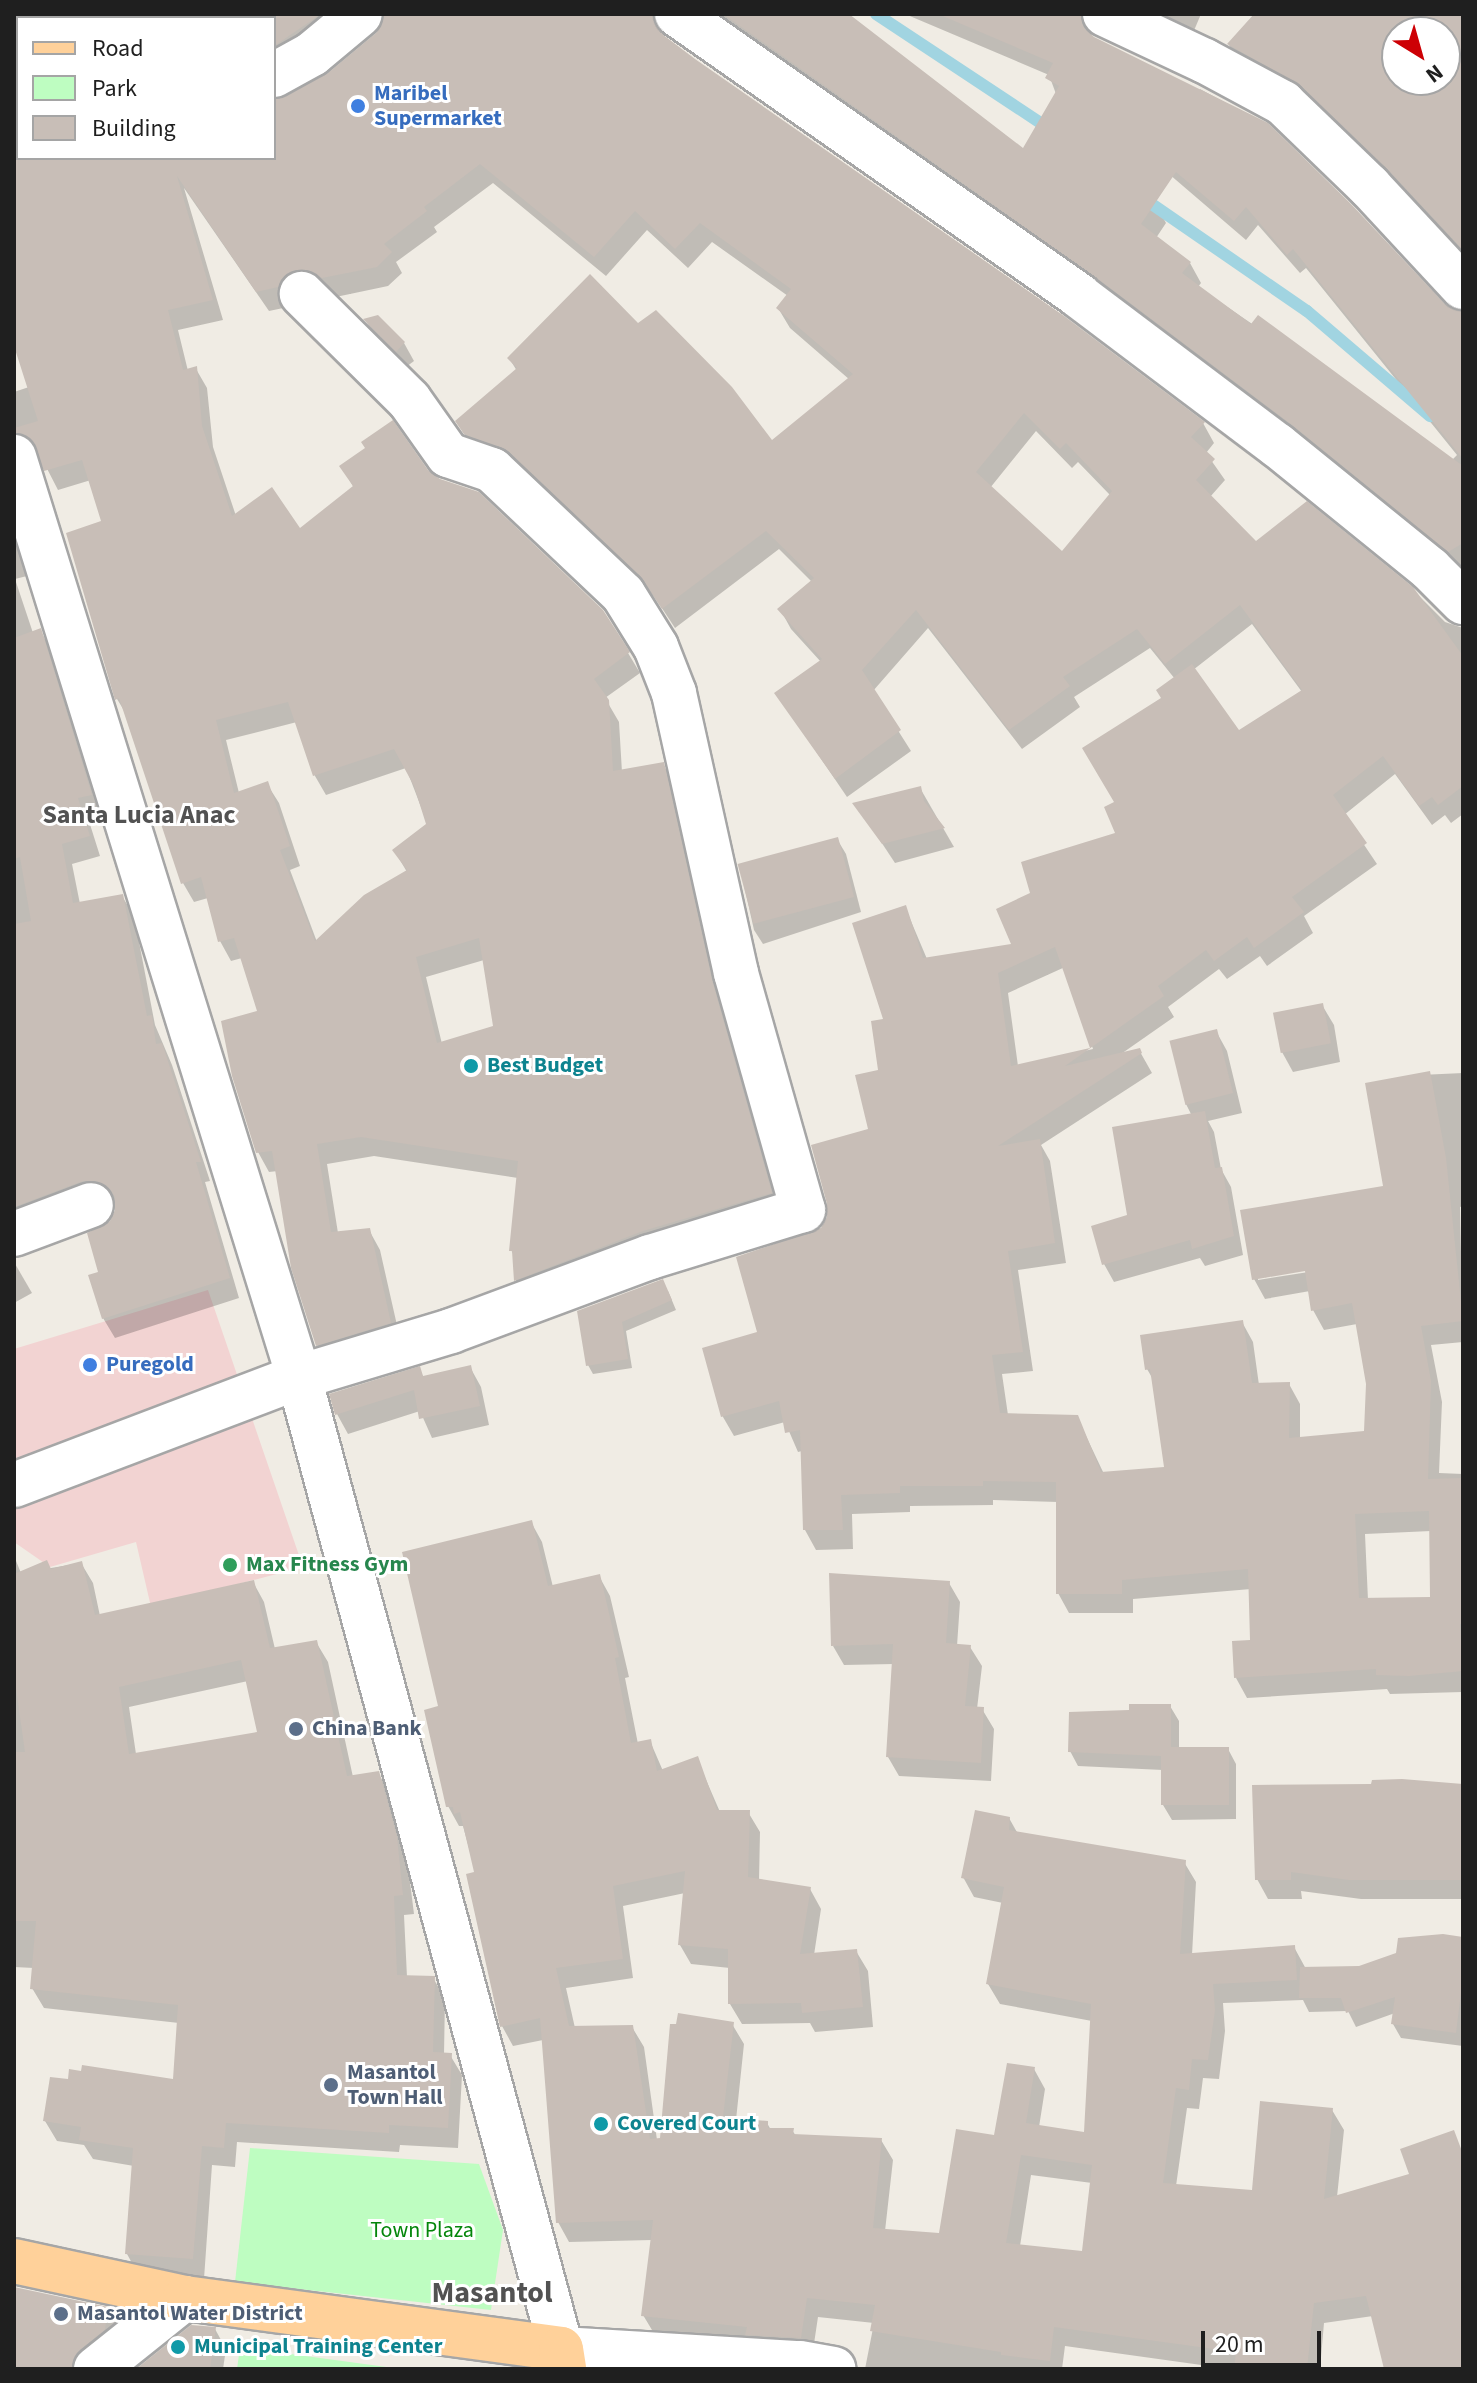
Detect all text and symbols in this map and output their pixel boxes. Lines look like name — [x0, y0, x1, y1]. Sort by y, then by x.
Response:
legend — [16, 16, 276, 160]
north arrow — [1381, 16, 1461, 96]
text: Road — [92, 31, 144, 66]
text: N — [1419, 56, 1450, 91]
text: Park — [92, 71, 137, 106]
place label: Maribel Supermarket — [374, 80, 502, 132]
marker: Maribel Supermarket — [349, 97, 367, 115]
text: Building — [92, 111, 176, 146]
district label: Santa Lucia Anac — [42, 799, 236, 831]
place label: Best Budget — [487, 1053, 603, 1079]
marker: Best Budget — [462, 1057, 480, 1075]
place label: Puregold — [106, 1352, 194, 1378]
marker: Puregold — [81, 1356, 99, 1374]
place label: Max Fitness Gym — [246, 1552, 408, 1578]
marker: Max Fitness Gym — [221, 1556, 239, 1574]
place label: China Bank — [312, 1716, 422, 1742]
marker: China Bank — [287, 1720, 305, 1738]
place label: Masantol Town Hall — [347, 2059, 443, 2110]
marker: Masantol Town Hall — [322, 2076, 340, 2094]
place label: Covered Court — [617, 2111, 756, 2137]
marker: Covered Court — [592, 2115, 610, 2133]
park label: Town Plaza — [370, 2218, 474, 2244]
district label: Masantol — [431, 2275, 553, 2311]
place label: Masantol Water District — [77, 2301, 303, 2327]
marker: Masantol Water District — [52, 2305, 70, 2323]
scale bar — [1205, 2315, 1325, 2365]
text: 20 m — [1215, 2327, 1264, 2362]
place label: Municipal Training Center — [194, 2334, 442, 2360]
marker: Municipal Training Center — [169, 2338, 187, 2356]

